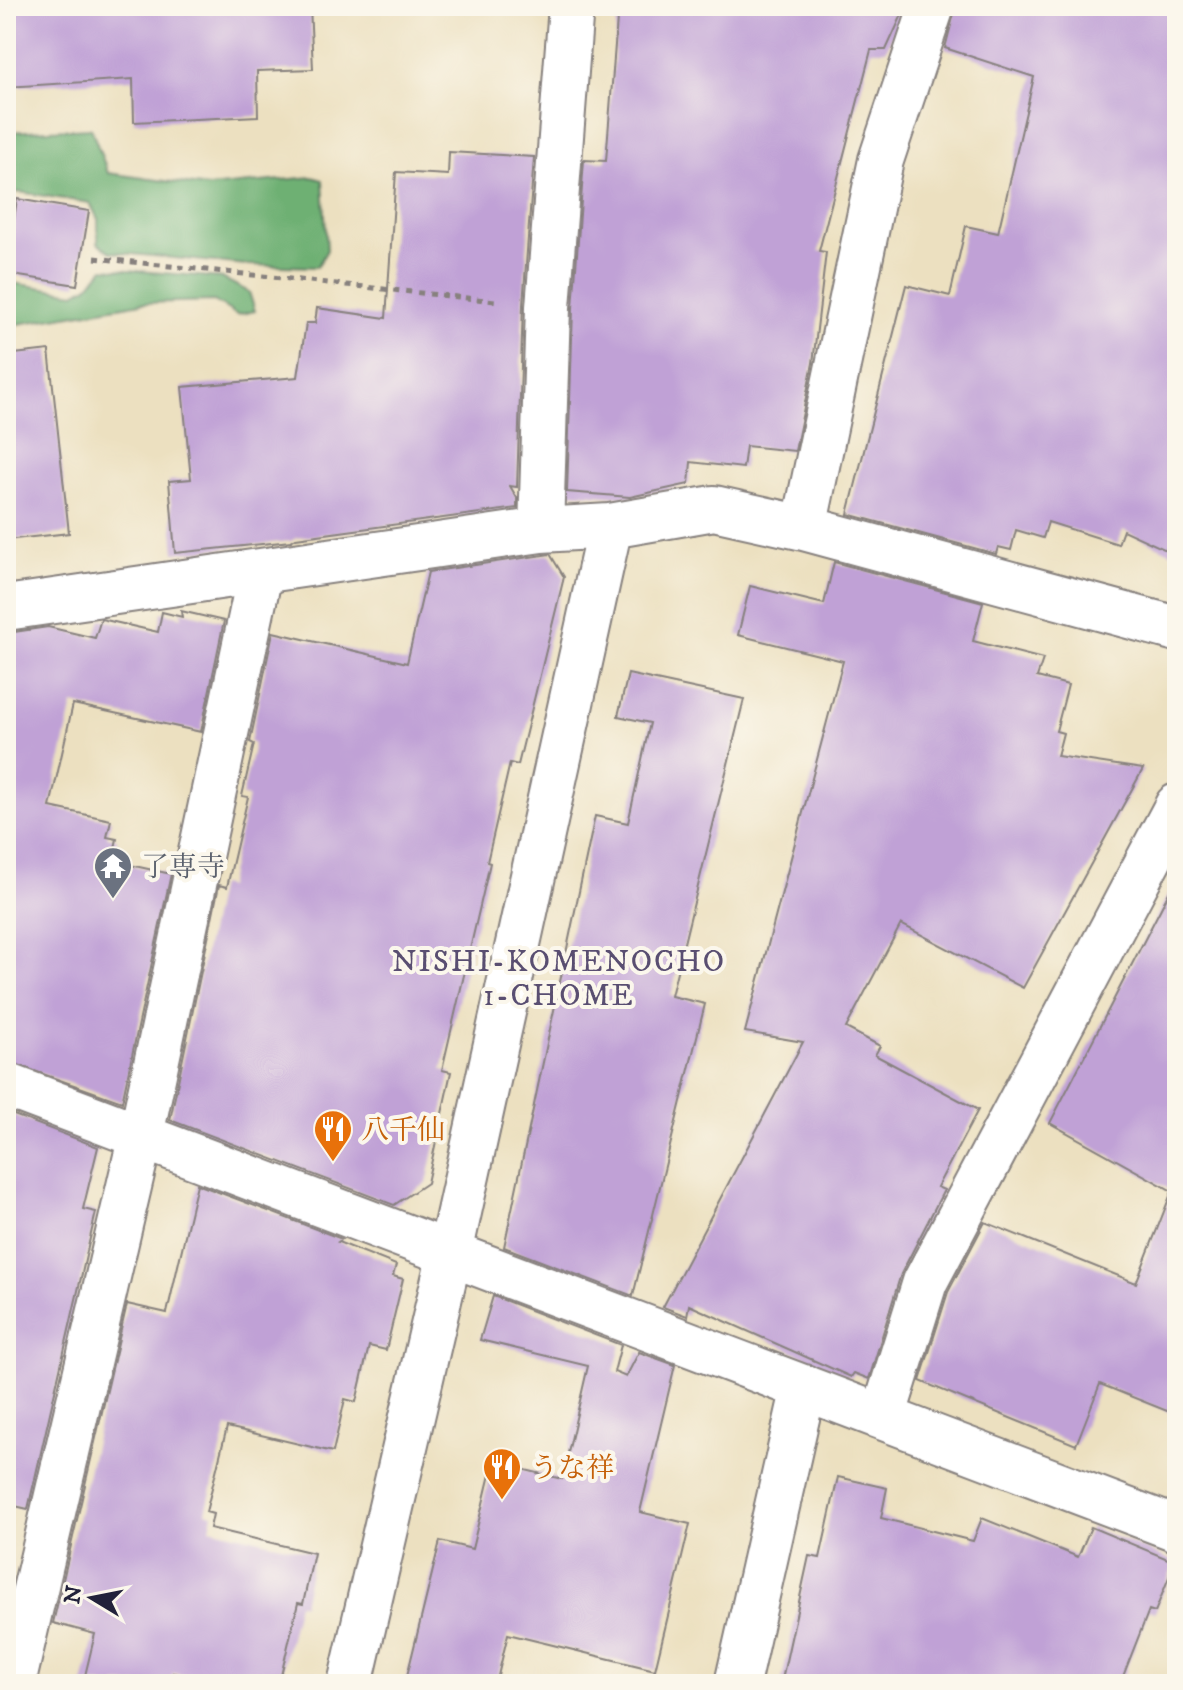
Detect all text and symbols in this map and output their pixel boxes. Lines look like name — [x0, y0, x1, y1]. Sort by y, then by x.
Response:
temple icon: 了専寺 — [92, 845, 134, 900]
place label: 了専寺 — [141, 850, 225, 885]
district label: NISHI-KOMENOCHO 1-CHOME — [392, 944, 726, 1015]
restaurant icon: 八千仙 — [312, 1108, 354, 1163]
place label: 八千仙 — [361, 1113, 445, 1148]
restaurant icon: うな祥 — [481, 1446, 523, 1501]
place label: うな祥 — [530, 1451, 614, 1486]
north arrow — [52, 1558, 132, 1638]
text: N — [59, 1584, 89, 1606]

